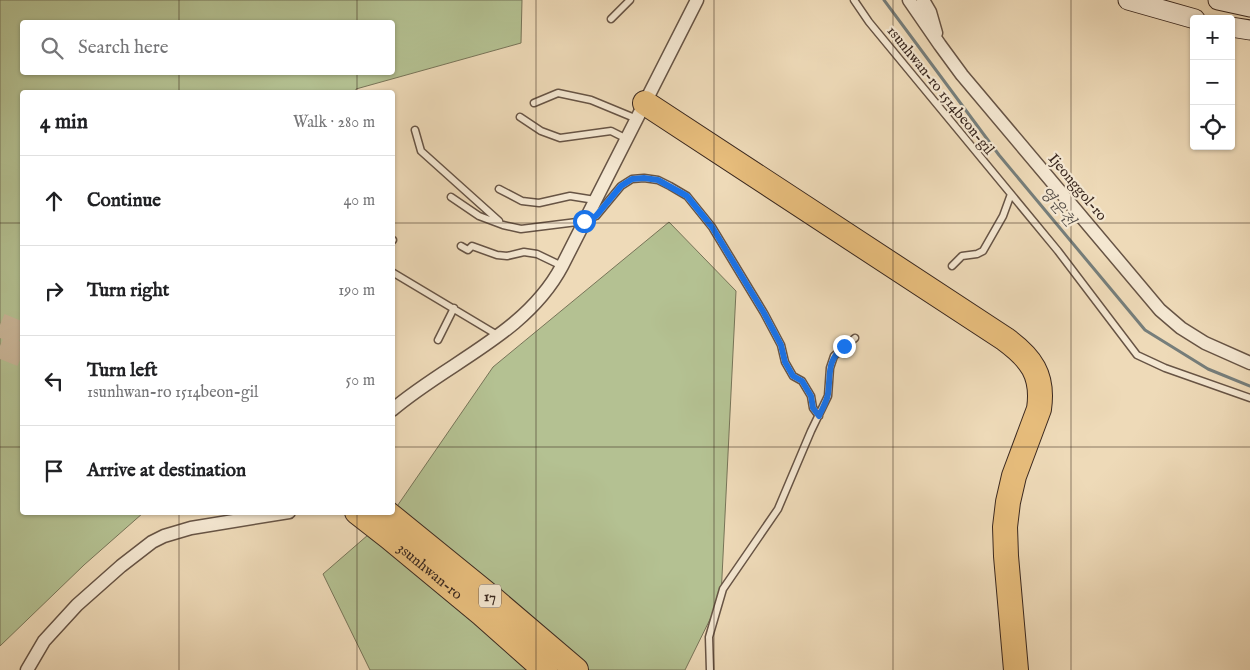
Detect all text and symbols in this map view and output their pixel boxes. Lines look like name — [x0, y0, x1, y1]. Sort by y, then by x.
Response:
map controls — [1190, 15, 1235, 150]
button: + — [1190, 15, 1235, 60]
search box — [20, 20, 395, 75]
street label: 1sunhwan-ro 1514beon-gil — [883, 22, 999, 159]
icon: search — [38, 34, 66, 62]
text: Search here — [78, 36, 169, 60]
button: − — [1190, 60, 1235, 105]
button: locate — [1190, 105, 1235, 150]
text: 4 min — [40, 109, 88, 136]
text: Walk · 280 m — [293, 113, 375, 133]
street label: Ijeonggol-ro — [1044, 150, 1111, 225]
water label: 영운천 — [1034, 183, 1080, 233]
icon: ahead — [40, 187, 68, 215]
text: Continue — [87, 189, 161, 213]
text: 40 m — [343, 191, 375, 211]
route start — [573, 210, 596, 233]
icon: right — [40, 277, 68, 305]
text: Turn right — [87, 279, 169, 303]
text: 190 m — [338, 281, 375, 301]
route end — [833, 335, 856, 358]
text: Turn left — [87, 359, 158, 383]
icon: left — [40, 367, 68, 395]
text: 50 m — [346, 371, 375, 391]
text: 1sunhwan-ro 1514beon-gil — [87, 383, 258, 403]
icon: arrive — [40, 457, 68, 485]
text: Arrive at destination — [87, 459, 246, 483]
street label: 3sunhwan-ro — [393, 539, 466, 604]
road number: 17 — [479, 584, 501, 608]

